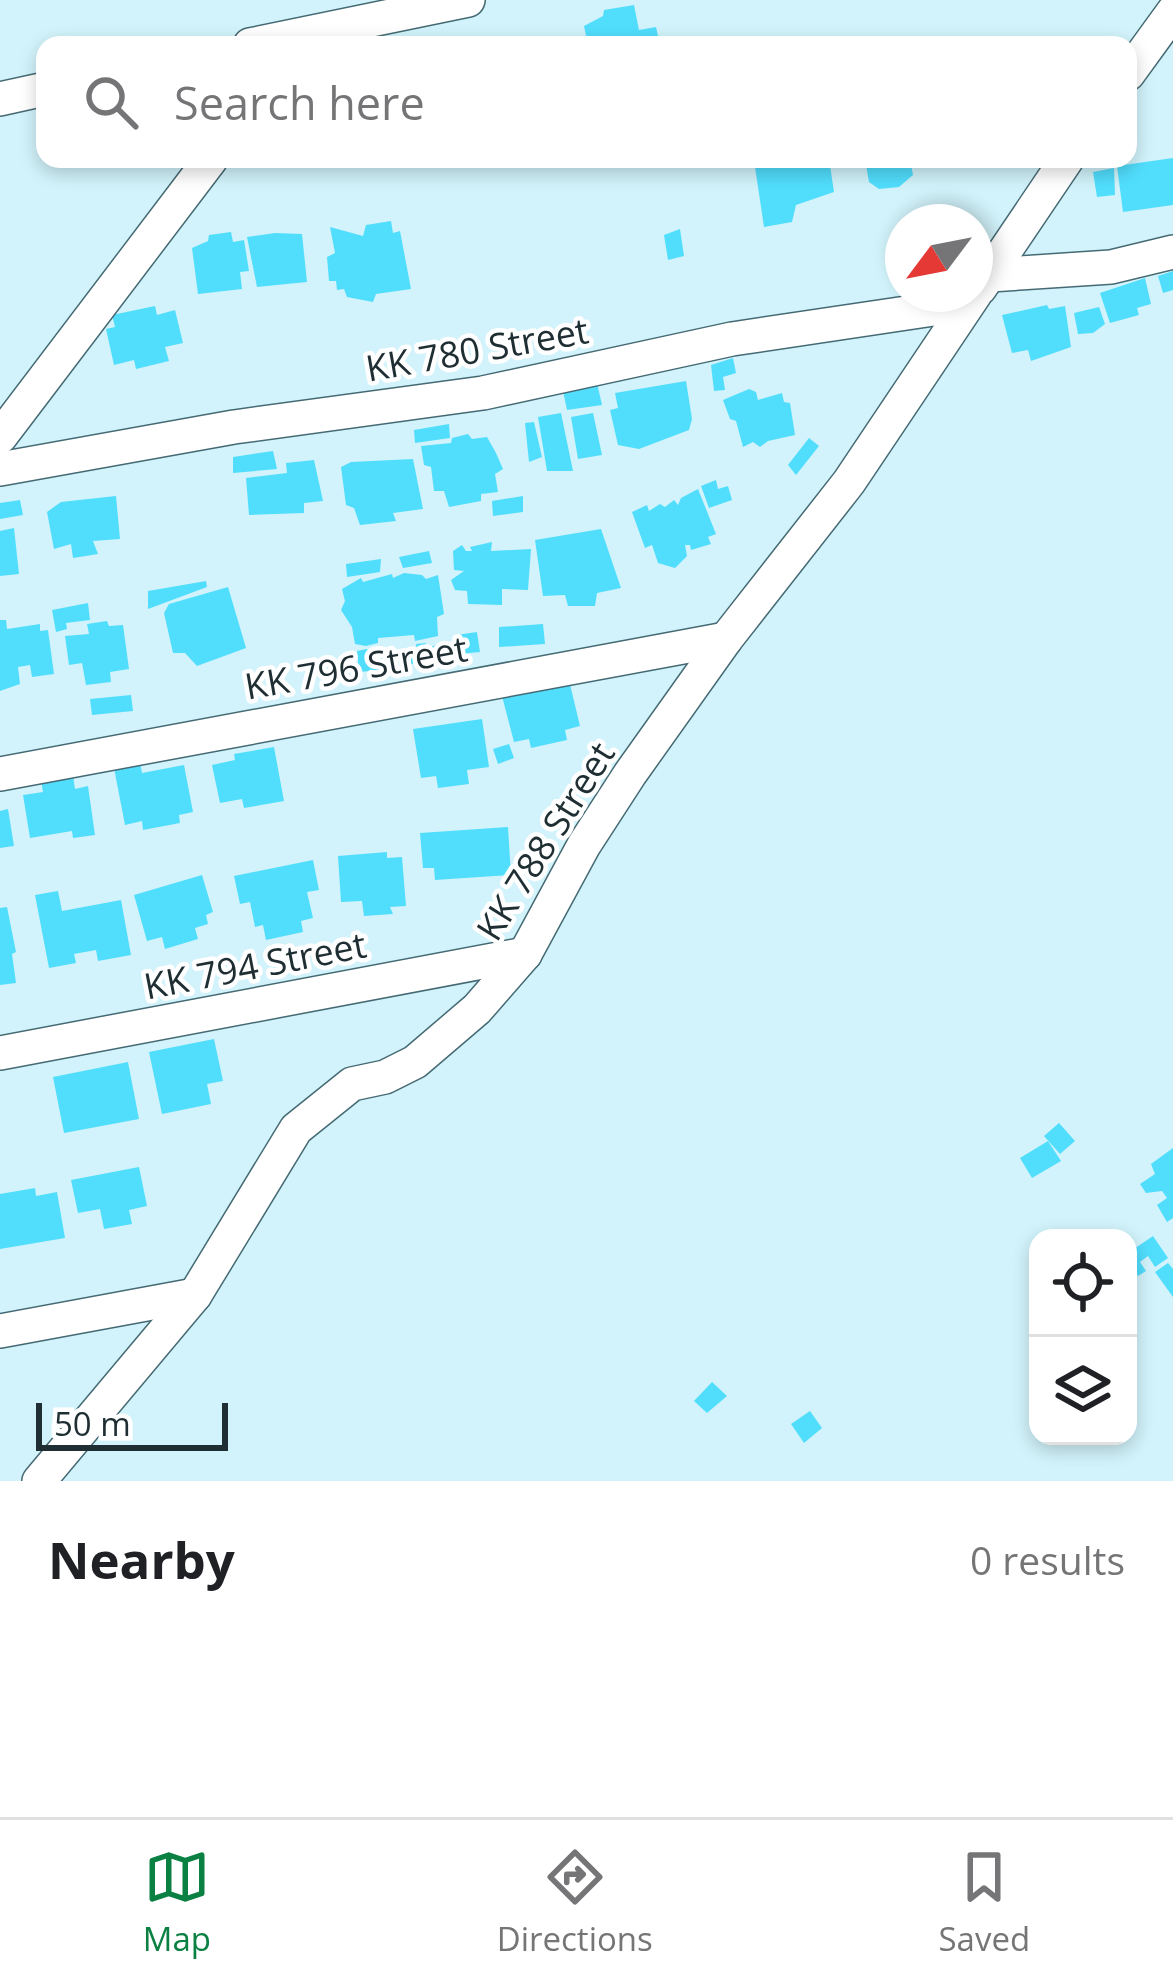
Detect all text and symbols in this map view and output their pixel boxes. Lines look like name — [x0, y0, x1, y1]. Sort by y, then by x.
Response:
search box — [36, 36, 1137, 168]
icon: search — [78, 69, 144, 135]
text: Search here — [174, 72, 425, 133]
north arrow — [885, 204, 993, 312]
street label: KK 780 Street — [362, 305, 592, 393]
street label: KK 796 Street — [241, 623, 471, 711]
street label: KK 788 Street — [465, 733, 625, 949]
street label: KK 794 Street — [140, 919, 370, 1011]
map controls — [1029, 1229, 1137, 1445]
button: locate — [1029, 1229, 1137, 1337]
button: layers — [1029, 1337, 1137, 1445]
scale bar — [36, 1397, 228, 1450]
text: 50 m — [54, 1401, 131, 1446]
text: Nearby — [48, 1524, 235, 1594]
text: 0 results — [970, 1533, 1125, 1586]
tab: Map — [143, 1844, 211, 1961]
tab: Directions — [497, 1844, 653, 1961]
tab: Saved — [938, 1844, 1030, 1961]

